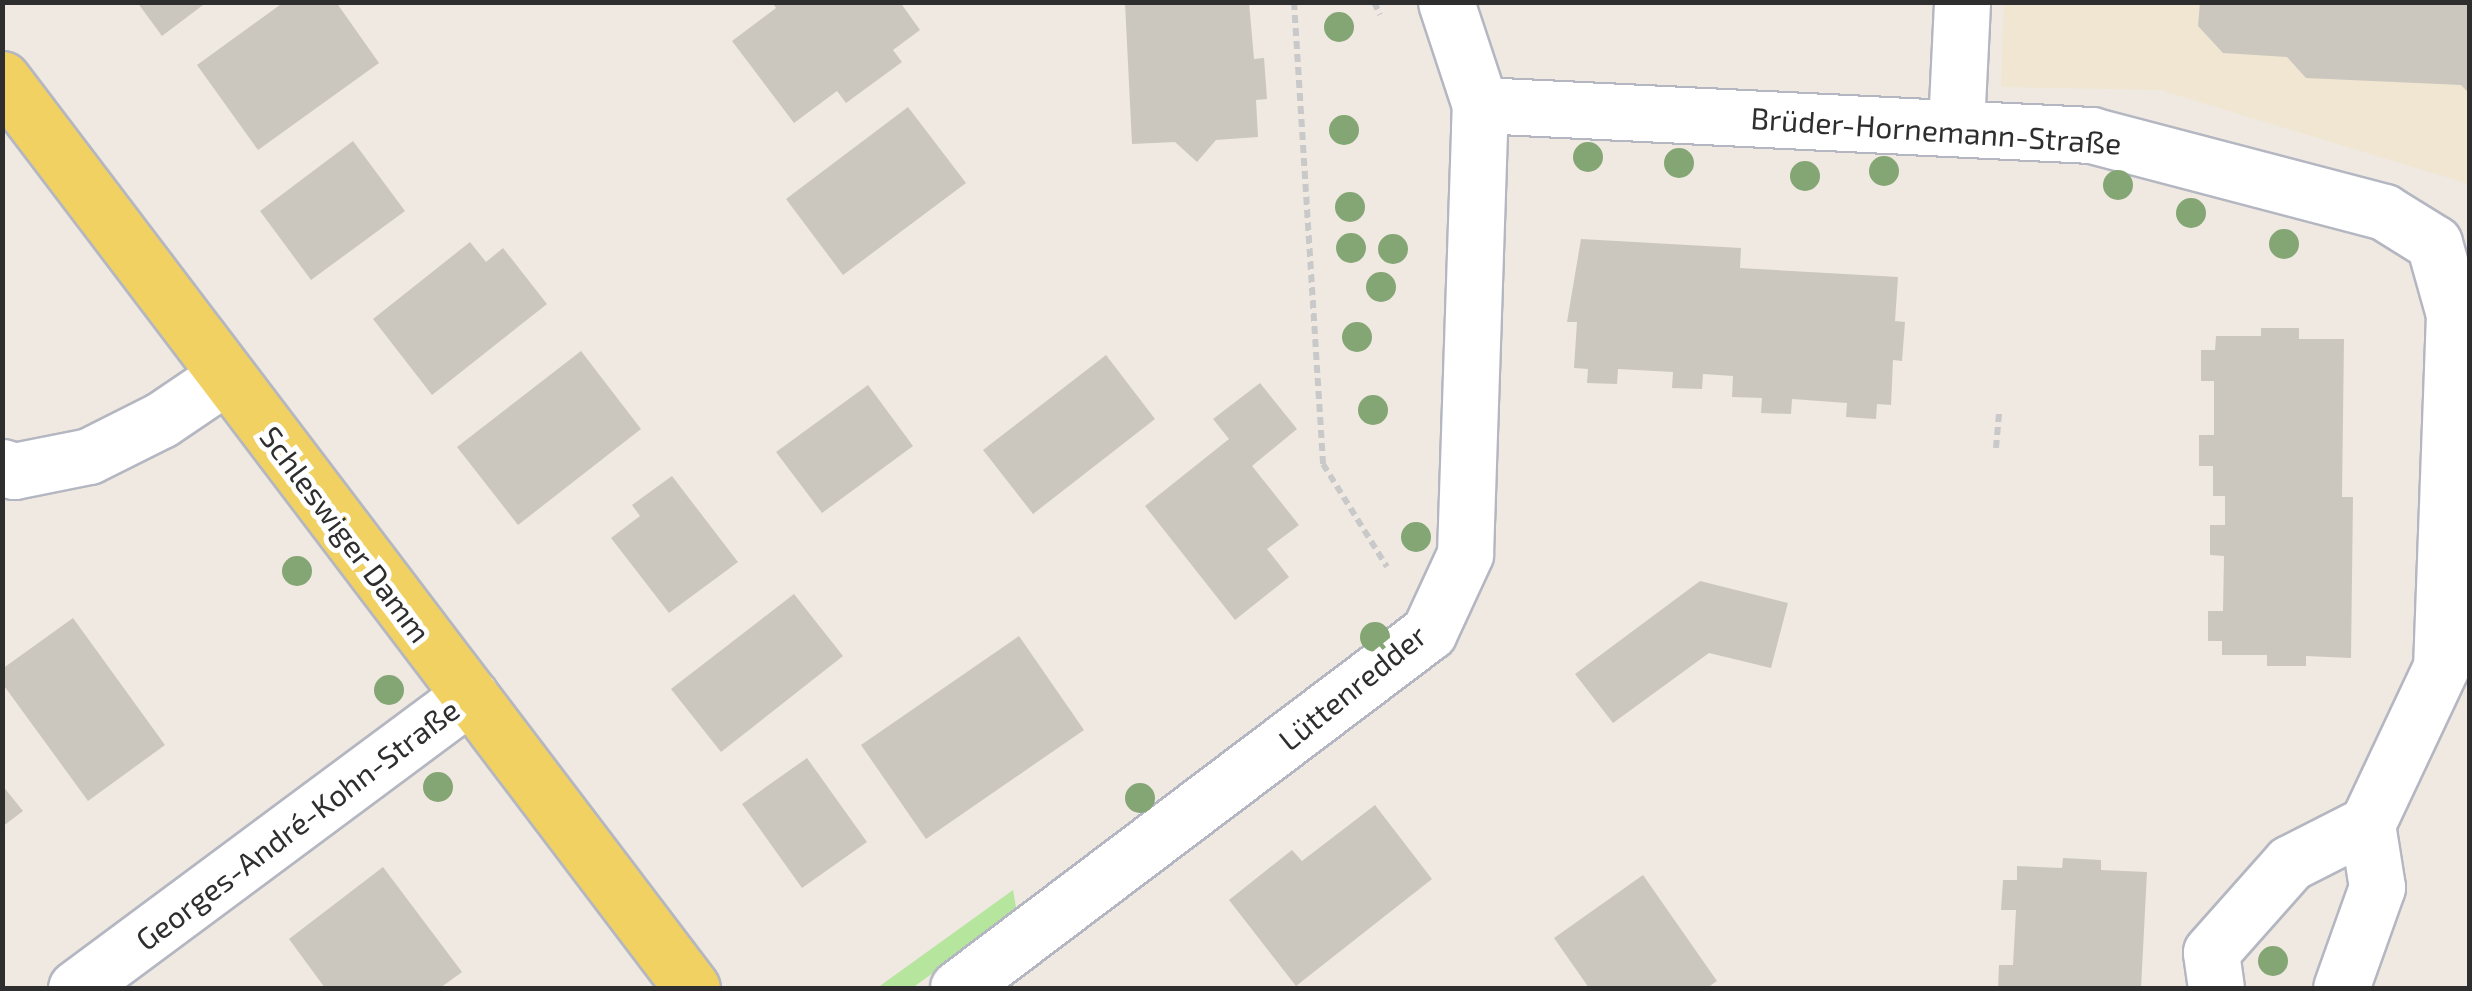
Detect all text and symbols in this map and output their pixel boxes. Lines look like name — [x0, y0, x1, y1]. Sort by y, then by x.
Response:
street label: Brüder-Hornemann-Straße — [1749, 99, 2123, 161]
street label: Schleswiger Damm — [253, 419, 439, 649]
street label: Lüttenredder — [1271, 617, 1433, 757]
street label: Georges-André-Kohn-Straße — [128, 691, 466, 957]

